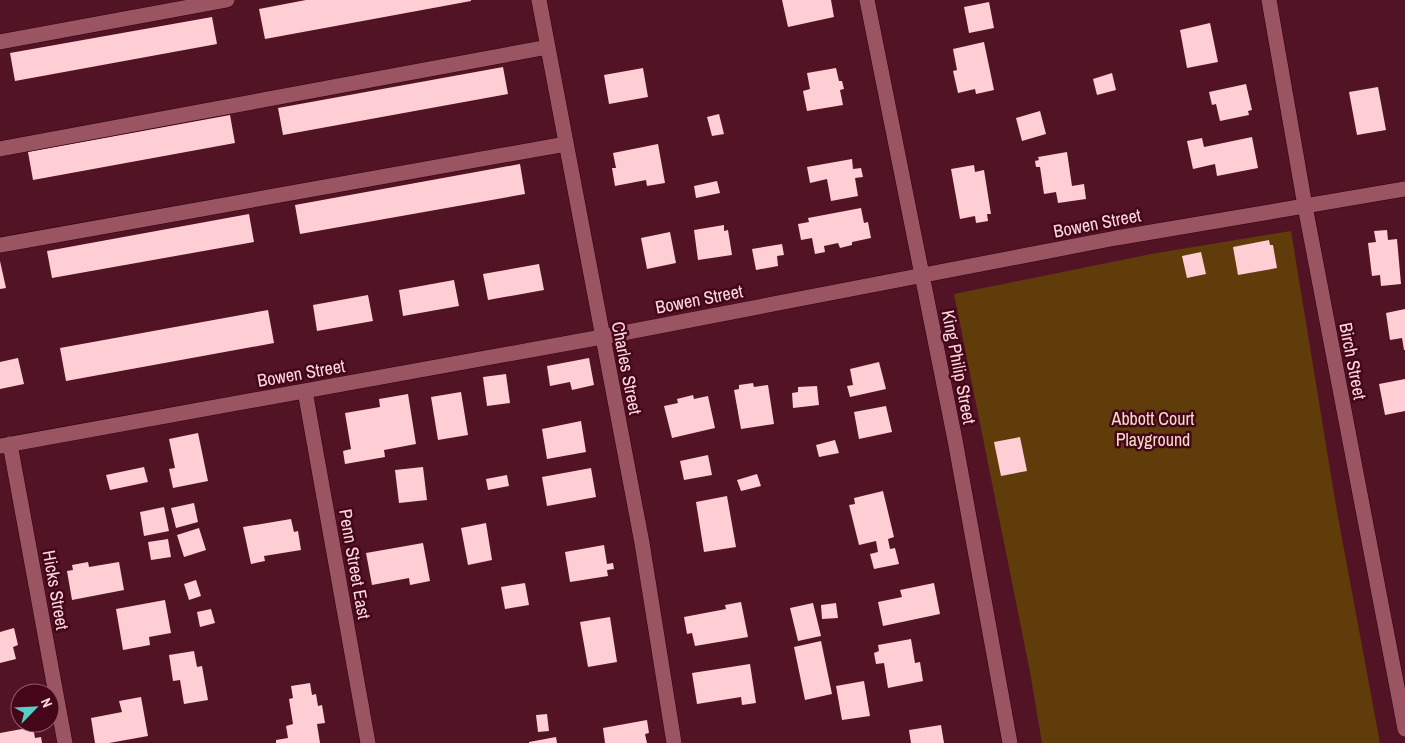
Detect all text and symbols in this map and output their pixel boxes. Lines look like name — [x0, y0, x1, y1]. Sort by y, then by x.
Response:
street label: Bowen Street — [1051, 202, 1143, 244]
street label: Bowen Street — [653, 278, 745, 320]
street label: King Philip Street — [936, 308, 982, 426]
street label: Charles Street — [606, 319, 648, 417]
street label: Birch Street — [1333, 320, 1373, 402]
street label: Bowen Street — [255, 353, 347, 393]
park label: Abbott Court Playground — [1111, 406, 1194, 452]
street label: Penn Street East — [333, 507, 377, 621]
street label: Hicks Street — [37, 548, 75, 632]
north arrow — [10, 683, 60, 733]
text: N — [37, 695, 57, 710]

